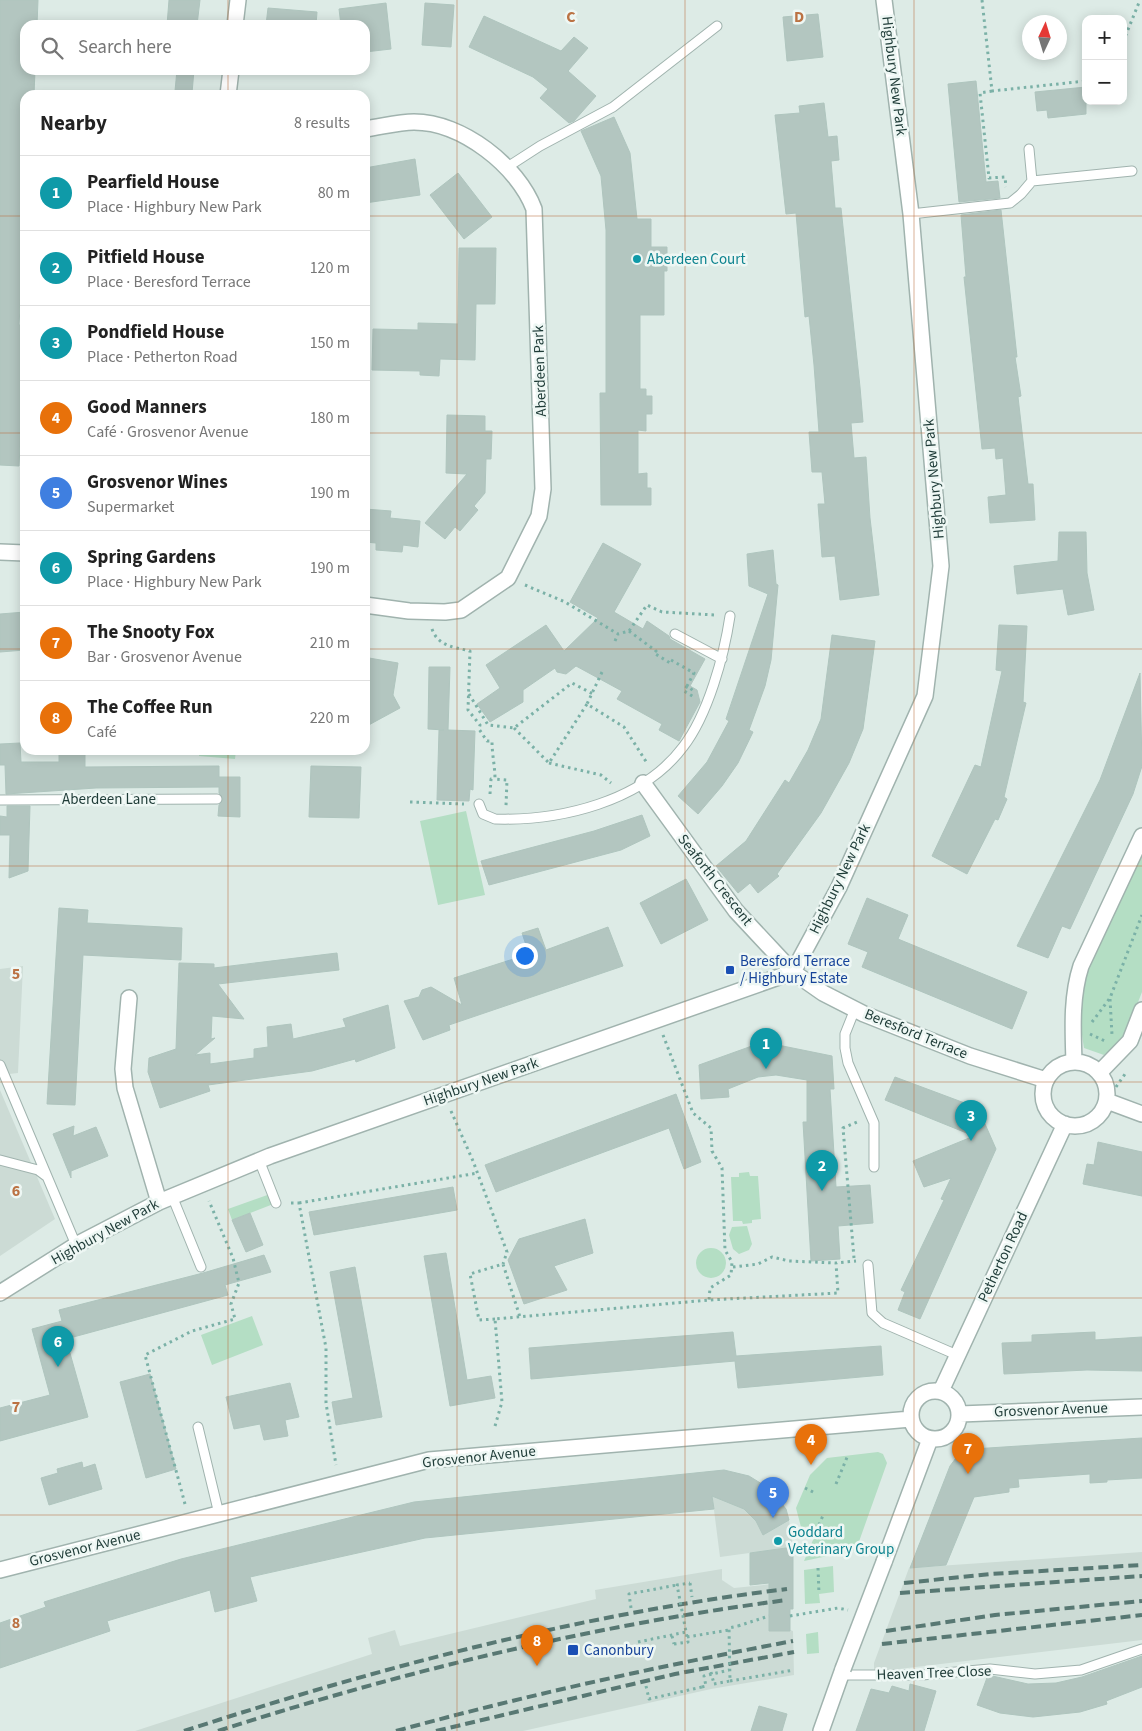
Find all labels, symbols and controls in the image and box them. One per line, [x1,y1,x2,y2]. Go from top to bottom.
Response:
text: C [566,6,576,28]
text: D [794,6,804,28]
street label: Highbury New Park [876,15,912,138]
north arrow [1022,15,1067,60]
map controls [1082,15,1127,105]
button: + [1082,15,1127,60]
search box [20,20,370,75]
icon: search [38,34,66,62]
text: Search here [78,34,172,61]
button: − [1082,60,1127,105]
text: Nearby [40,108,107,138]
text: 8 results [294,112,350,134]
text: Pearfield House [87,169,219,196]
text: 1 [52,182,60,204]
text: 80 m [318,182,350,204]
text: Place · Highbury New Park [87,196,262,218]
text: Pitfield House [87,244,205,271]
place label: Aberdeen Court [647,249,745,270]
marker: Aberdeen Court [631,253,643,265]
text: 2 [52,257,60,279]
text: 120 m [310,257,350,279]
text: Place · Beresford Terrace [87,271,251,293]
text: Pondfield House [87,319,224,346]
street label: Aberdeen Park [528,324,552,417]
text: 3 [52,332,60,354]
text: 150 m [310,332,350,354]
text: Place · Petherton Road [87,346,238,368]
text: Good Manners [87,394,207,421]
text: 4 [52,407,60,429]
text: 180 m [310,407,350,429]
street label: Highbury New Park [918,418,950,540]
text: Café · Grosvenor Avenue [87,421,248,443]
text: Grosvenor Wines [87,469,228,496]
text: 5 [52,482,60,504]
text: 190 m [310,482,350,504]
text: Supermarket [87,496,174,518]
text: Spring Gardens [87,544,216,571]
text: 6 [52,557,60,579]
text: 190 m [310,557,350,579]
text: Place · Highbury New Park [87,571,262,593]
text: The Snooty Fox [87,619,214,646]
text: 7 [52,632,60,654]
text: 210 m [310,632,350,654]
text: Bar · Grosvenor Avenue [87,646,242,668]
text: The Coffee Run [87,694,213,721]
text: 8 [52,707,60,729]
text: 220 m [310,707,350,729]
text: Café [87,721,117,743]
street label: Aberdeen Lane [62,789,156,810]
street label: Highbury New Park [804,820,876,938]
street label: Seaforth Crescent [672,830,758,930]
your location [512,943,538,969]
place label: Beresford Terrace / Highbury Estate [740,951,850,989]
text: 5 [12,963,20,985]
marker: Beresford Terrace / Highbury Estate [724,964,736,976]
street label: Beresford Terrace [861,1004,971,1064]
pin: 1 [750,1028,782,1069]
street label: Highbury New Park [421,1052,542,1112]
pin: 3 [955,1100,987,1141]
pin: 2 [806,1150,838,1191]
text: 6 [12,1180,20,1202]
street label: Highbury New Park [47,1193,163,1270]
street label: Petherton Road [973,1208,1033,1306]
pin: 6 [42,1326,74,1367]
text: 7 [12,1396,20,1418]
street label: Grosvenor Avenue [994,1398,1108,1422]
pin: 4 [795,1424,827,1465]
pin: 7 [952,1433,984,1474]
street label: Grosvenor Avenue [421,1441,537,1473]
pin: 5 [757,1477,789,1518]
place label: Goddard Veterinary Group [788,1522,894,1560]
street label: Grosvenor Avenue [27,1524,143,1572]
marker: Goddard Veterinary Group [772,1535,784,1547]
text: 8 [12,1612,20,1634]
pin: 8 [521,1625,553,1666]
place label: Canonbury [584,1640,654,1661]
marker: Canonbury [566,1643,580,1657]
street label: Heaven Tree Close [876,1661,992,1685]

